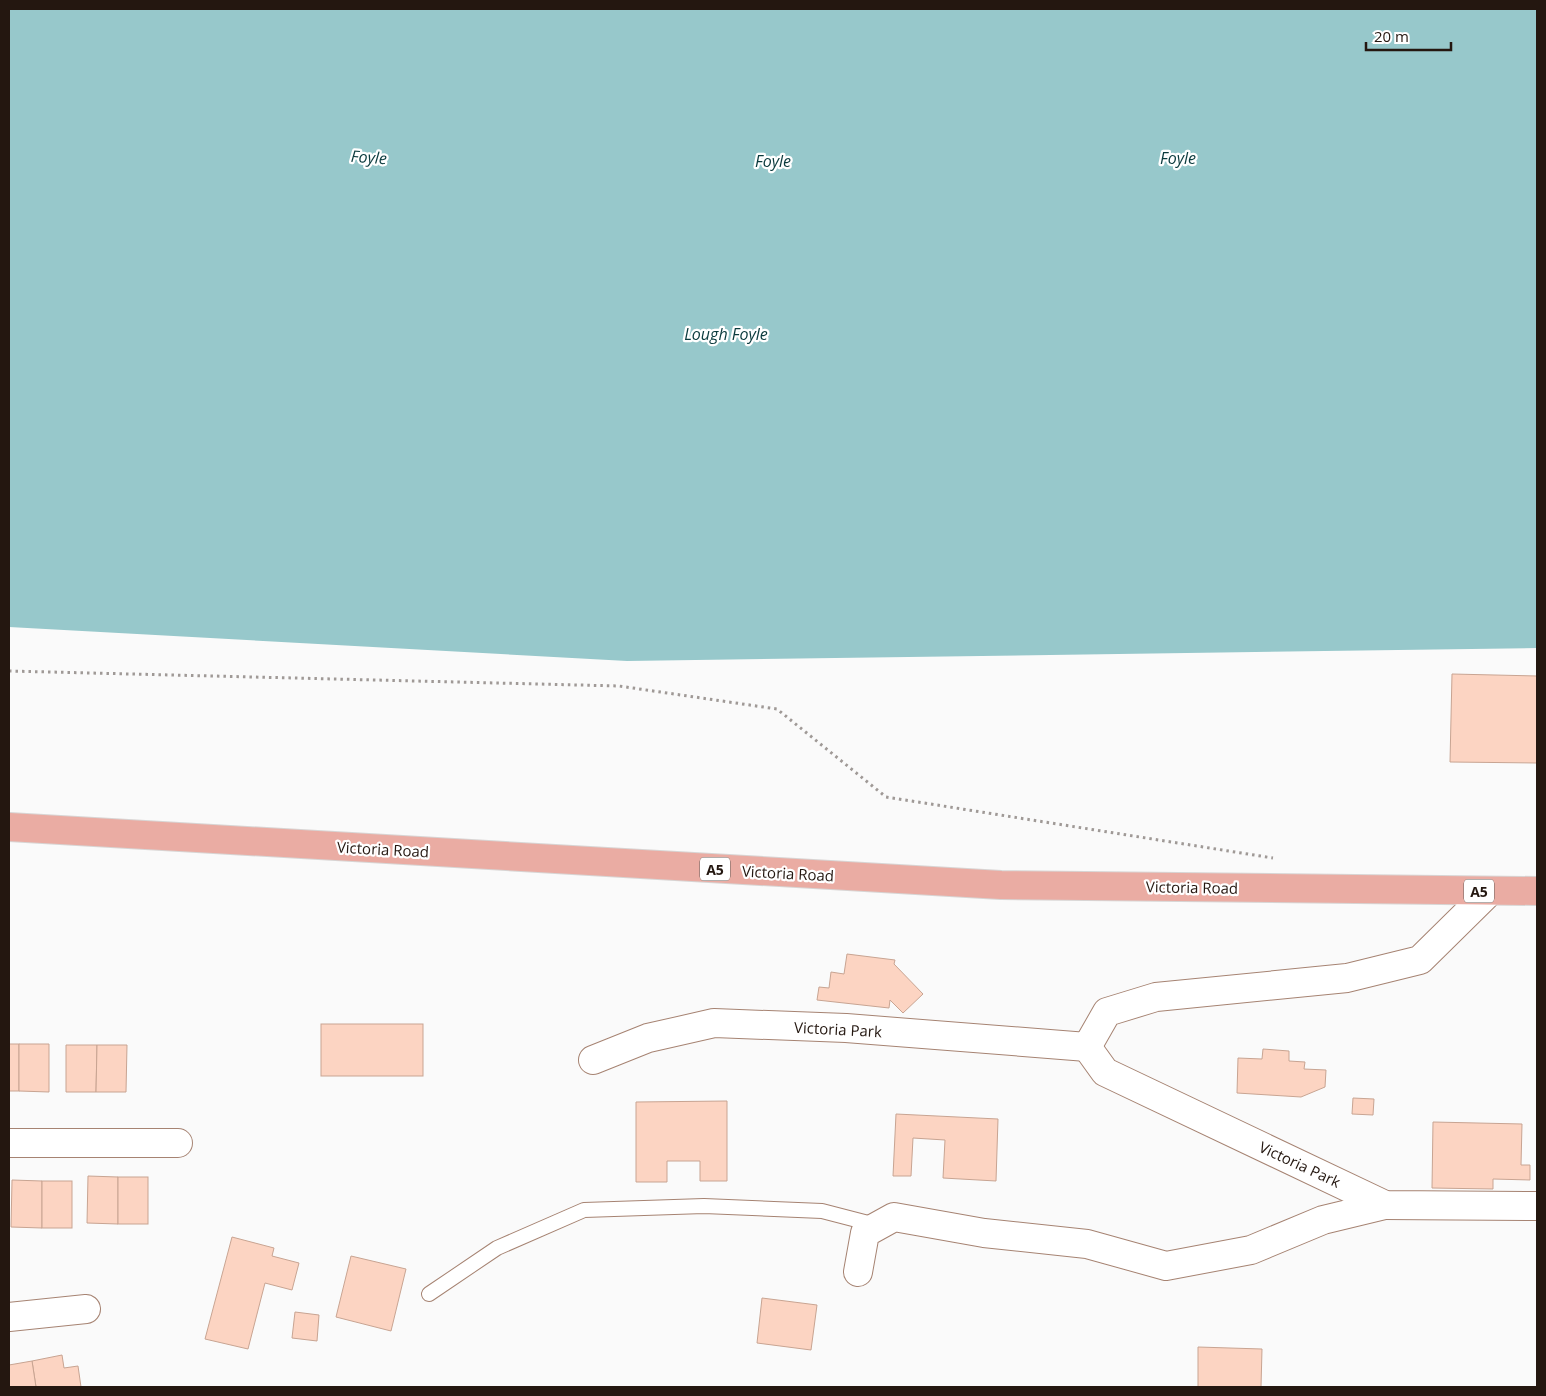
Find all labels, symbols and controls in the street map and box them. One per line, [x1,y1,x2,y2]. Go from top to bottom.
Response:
scale bar [1366,20,1451,52]
text: 20 m [1374,26,1409,46]
water label: Foyle [350,145,388,169]
water label: Foyle [1160,147,1196,169]
water label: Foyle [755,150,791,172]
water label: Lough Foyle [684,323,768,345]
street label: Victoria Road [336,837,430,861]
road number: A5 [700,858,730,881]
street label: Victoria Road [741,861,835,885]
street label: Victoria Road [1146,876,1238,898]
road number: A5 [1464,879,1494,902]
street label: Victoria Park [794,1017,882,1041]
street label: Victoria Park [1256,1136,1344,1192]

